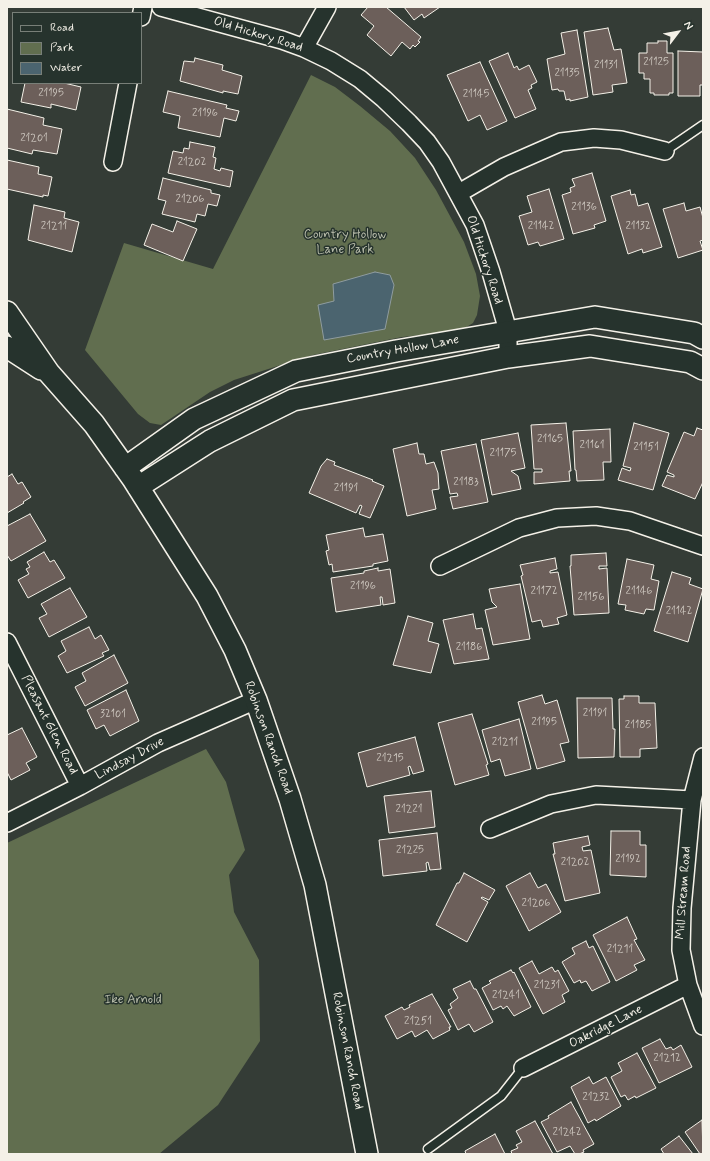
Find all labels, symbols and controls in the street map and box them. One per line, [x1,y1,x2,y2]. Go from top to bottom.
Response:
legend [12,12,142,84]
north arrow [658,12,698,52]
street label: Old Hickory Road [211,14,305,56]
text: N [680,19,696,32]
text: Road [50,20,74,36]
text: Park [50,40,74,56]
house number: 21125 [643,56,669,70]
house number: 21131 [594,59,618,73]
text: Water [50,60,82,76]
house number: 21135 [554,67,580,81]
house number: 21195 [38,87,64,101]
house number: 21145 [463,88,489,102]
house number: 21196 [192,107,218,121]
house number: 21201 [20,132,48,146]
house number: 21202 [178,156,206,170]
house number: 21206 [176,193,204,207]
house number: 21136 [571,201,597,215]
street label: Old Hickory Road [462,214,506,306]
house number: 21211 [41,220,67,234]
house number: 21142 [528,220,554,234]
house number: 21132 [625,220,651,234]
park label: Country Hollow Lane Park [304,227,386,258]
street label: Country Hollow Lane [346,332,460,368]
house number: 21165 [537,433,563,447]
house number: 21161 [580,439,604,453]
house number: 21151 [633,441,659,455]
house number: 21175 [490,447,516,461]
house number: 21183 [453,476,479,490]
house number: 21191 [334,482,358,496]
house number: 21196 [350,580,376,594]
house number: 21172 [531,585,557,599]
house number: 21146 [626,585,652,599]
house number: 21156 [577,591,605,605]
house number: 21142 [666,605,692,619]
house number: 21186 [456,641,482,655]
street label: Pleasant Glen Road [17,673,81,777]
street label: Robinson Ranch Road [240,679,296,797]
house number: 21191 [583,707,607,721]
house number: 32101 [100,708,126,722]
house number: 21195 [531,716,557,730]
house number: 21185 [625,719,651,733]
street label: Lindsay Drive [93,734,167,784]
house number: 21211 [492,736,518,750]
house number: 21215 [376,752,404,766]
house number: 21221 [396,803,422,817]
house number: 21225 [396,844,424,858]
street label: Mill Stream Road [673,846,695,940]
house number: 21192 [615,853,641,867]
house number: 21202 [561,856,589,870]
house number: 21206 [522,897,550,911]
house number: 21211 [607,943,633,957]
house number: 21231 [534,979,560,993]
house number: 21241 [492,989,520,1003]
street label: Robinson Ranch Road [328,991,366,1111]
park label: Ike Arnold [104,992,162,1008]
street label: Oakridge Lane [567,1002,645,1052]
house number: 21251 [404,1015,432,1029]
house number: 21212 [653,1052,681,1066]
house number: 21232 [582,1091,610,1105]
house number: 21242 [553,1126,581,1140]

